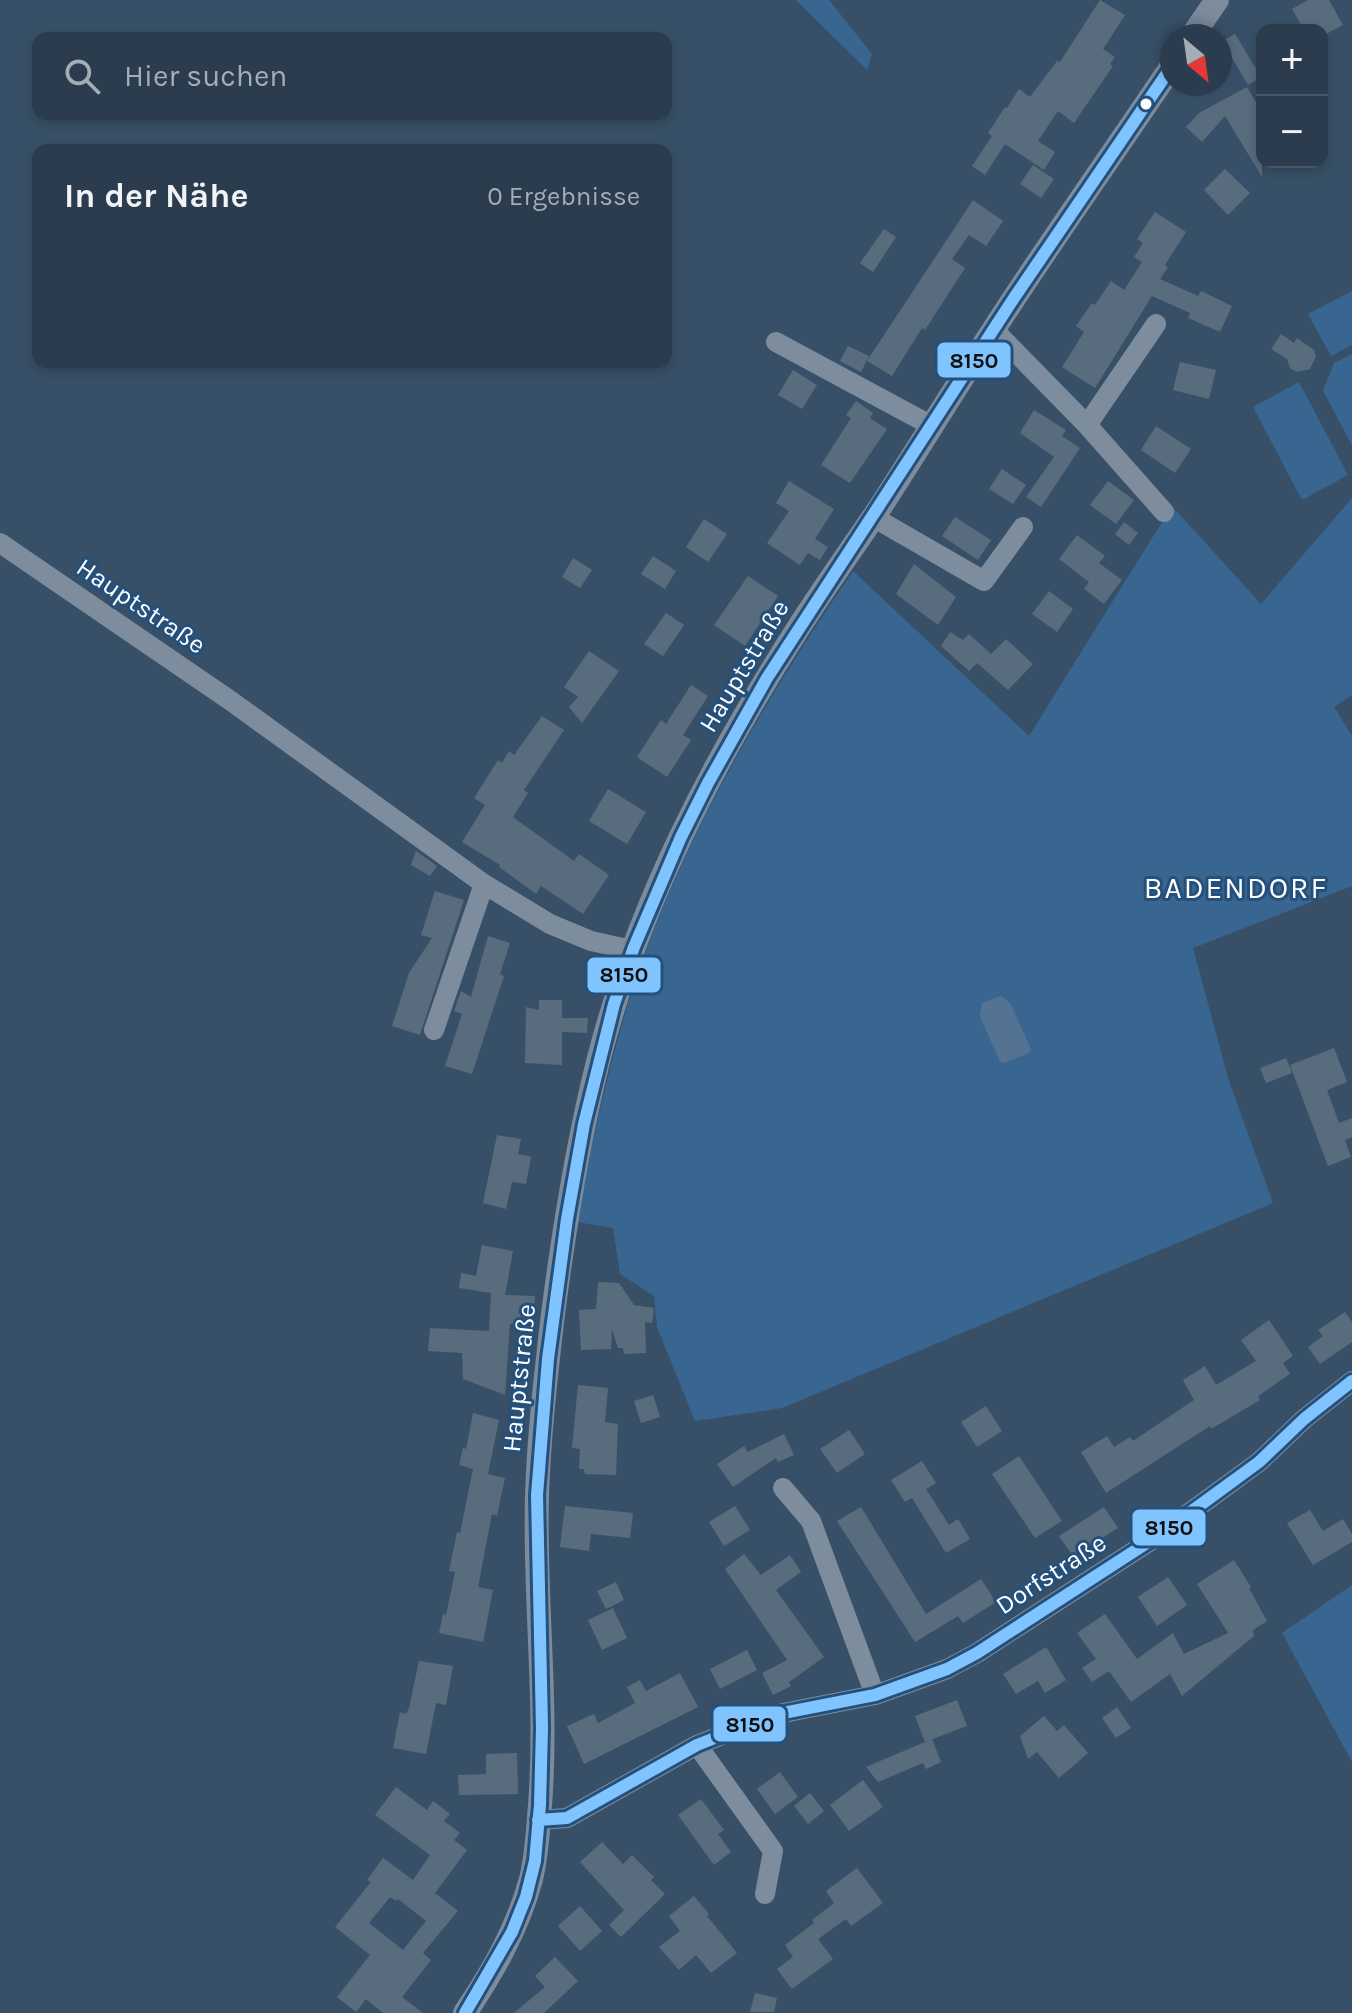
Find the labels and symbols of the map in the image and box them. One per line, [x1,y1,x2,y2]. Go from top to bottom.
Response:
north arrow [1160,24,1232,96]
unlabelled marker [1138,96,1154,112]
line badge: 8150 [936,341,1012,379]
text: 8150 [950,348,998,374]
street label: Hauptstraße [71,552,211,660]
street label: Hauptstraße [692,594,796,738]
district label: BADENDORF [1144,870,1328,906]
line badge: 8150 [586,956,662,994]
text: 8150 [600,962,648,988]
street label: Hauptstraße [496,1302,542,1454]
line badge: 8150 [1131,1508,1207,1547]
text: 8150 [1145,1515,1193,1541]
street label: Dorfstraße [990,1527,1112,1621]
line badge: 8150 [712,1705,787,1743]
text: 8150 [726,1712,774,1738]

